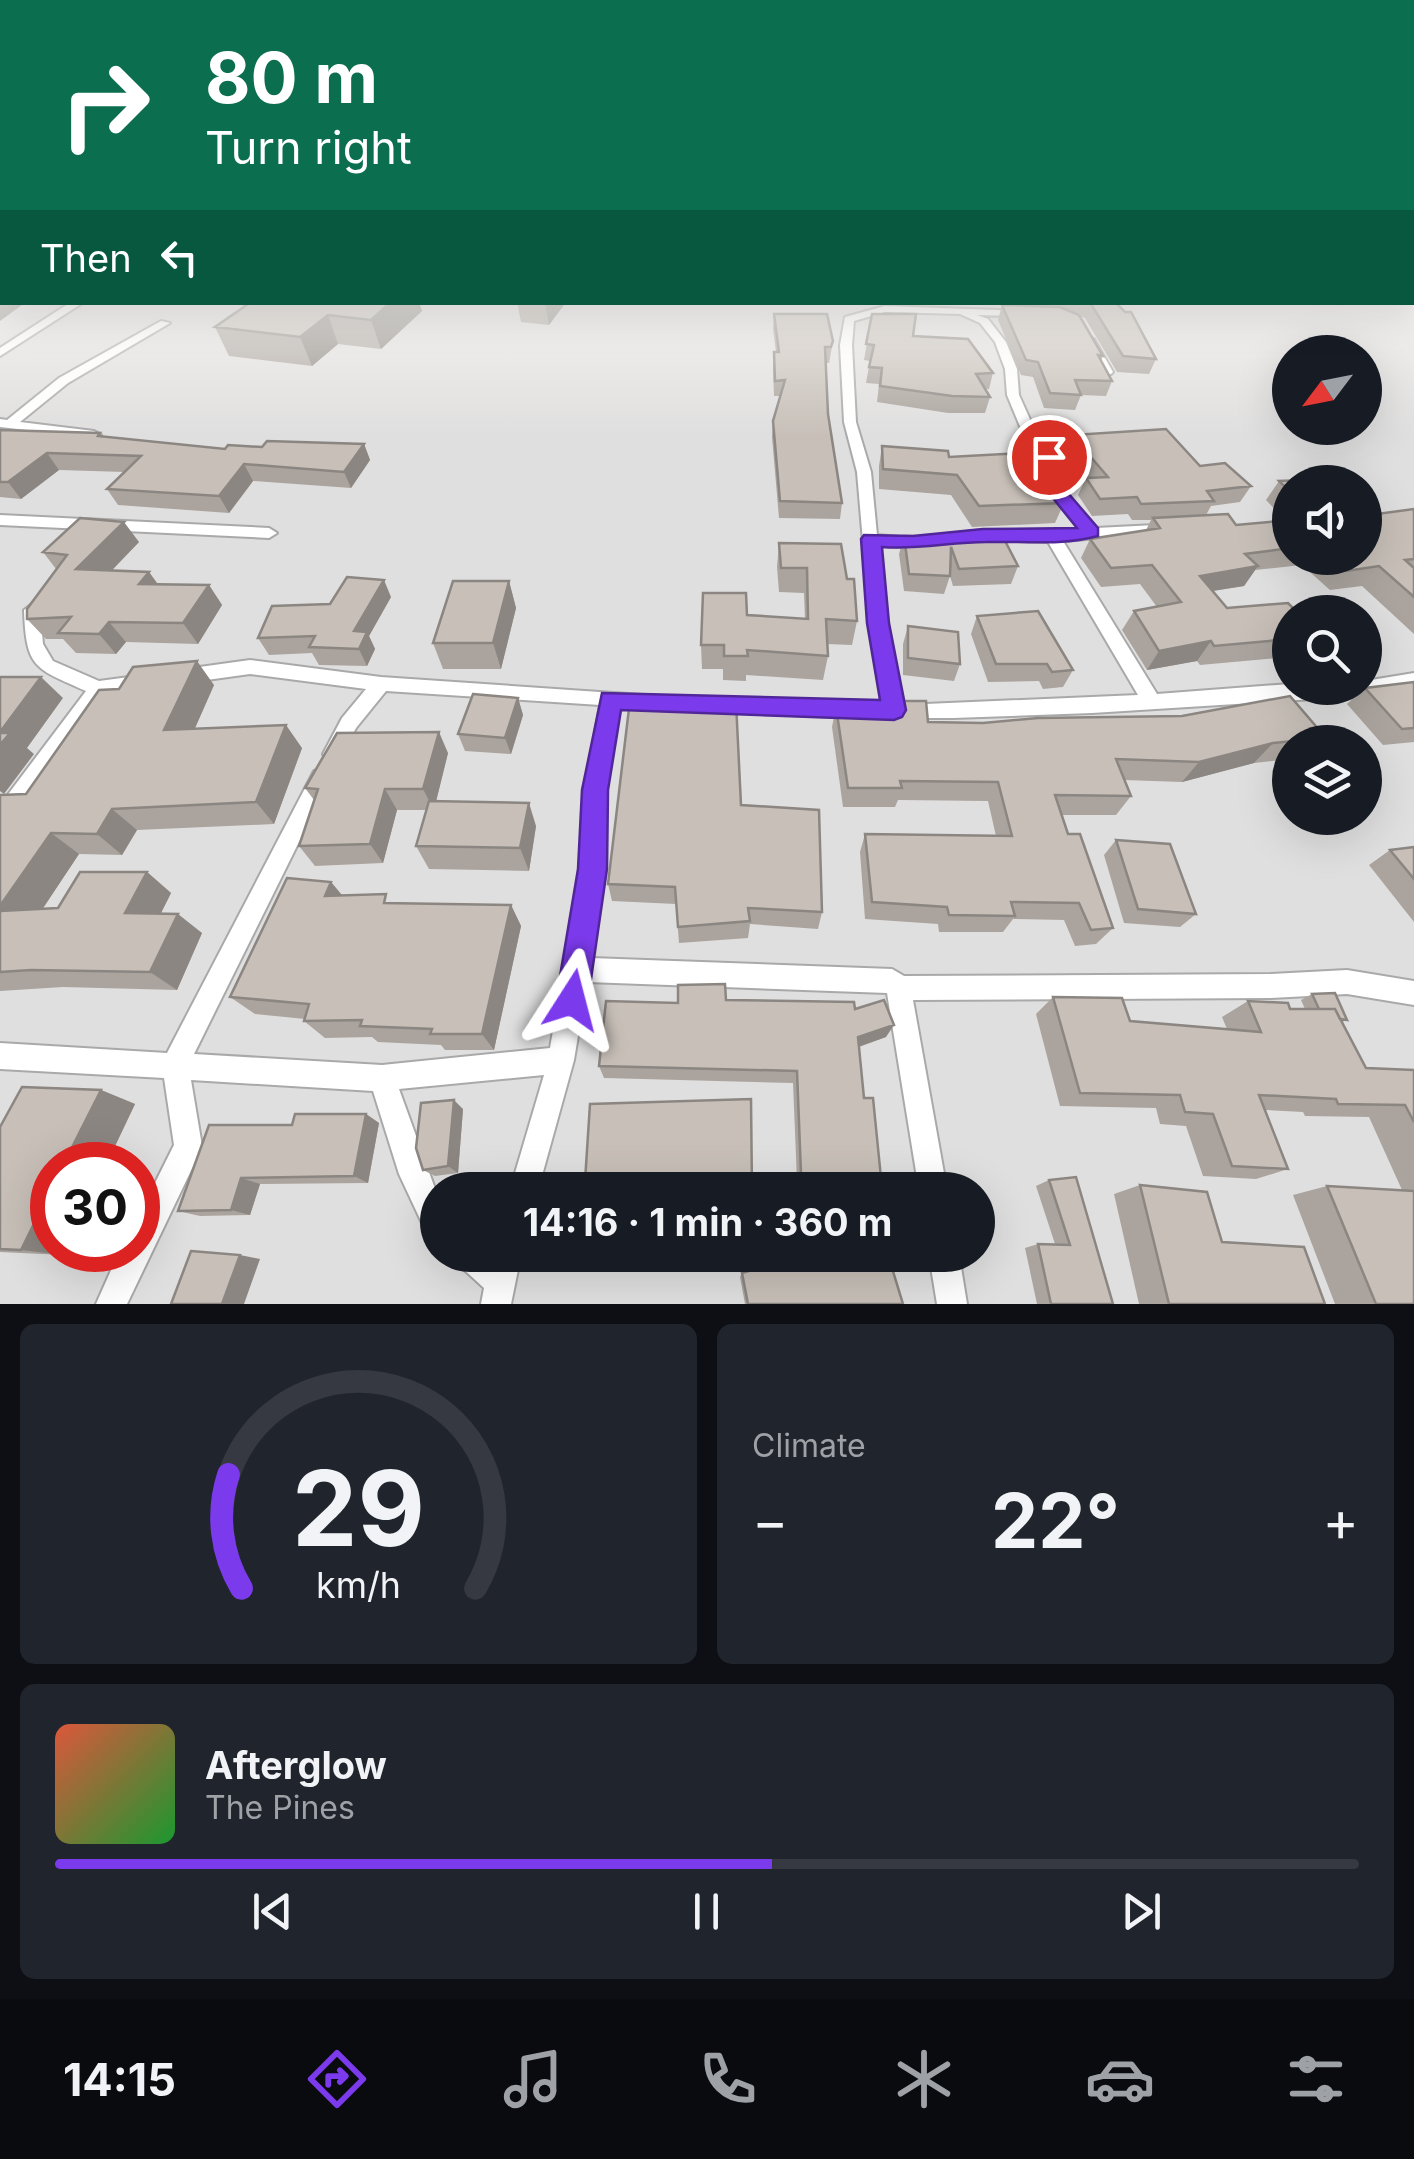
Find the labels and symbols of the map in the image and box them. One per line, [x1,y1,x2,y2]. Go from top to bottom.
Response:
north arrow [1272,335,1382,445]
pin [1007,415,1092,500]
position arrow [520,948,624,1052]
speed limit sign: 30 [30,1142,160,1272]

